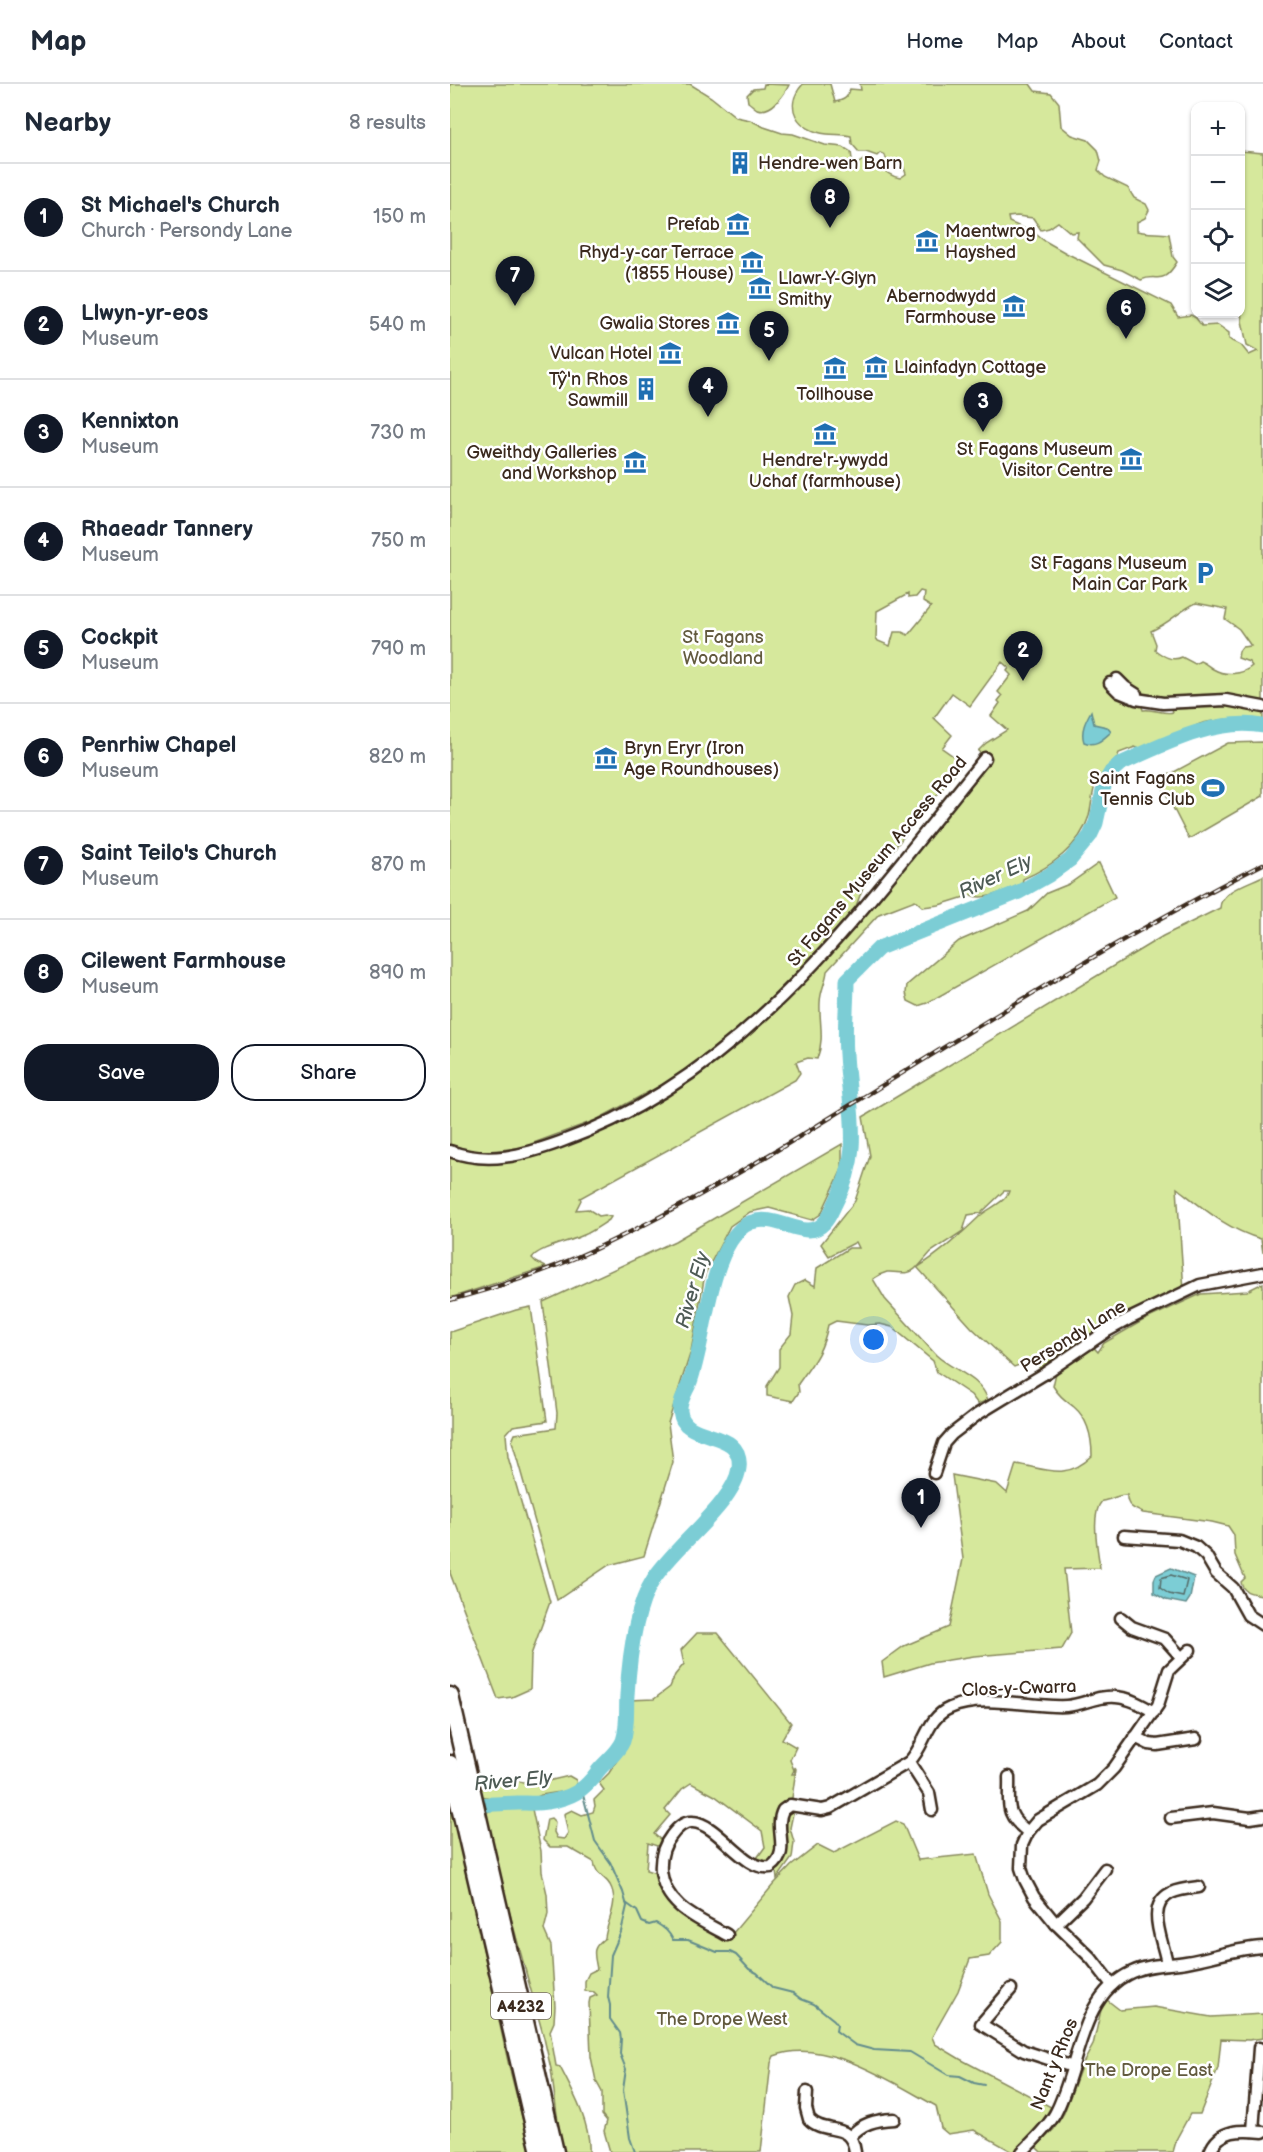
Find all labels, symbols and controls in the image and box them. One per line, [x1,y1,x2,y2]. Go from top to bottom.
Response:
text: Map [30,25,86,58]
text: Home [906,29,963,54]
text: Map [996,29,1038,54]
text: About [1071,29,1126,54]
text: Contact [1159,29,1233,54]
map controls [1191,102,1245,318]
button: + [1191,102,1245,156]
text: Nearby [24,108,111,139]
text: 8 results [349,111,426,135]
building icon: Hendre-wen Barn [727,150,753,176]
place label: Hendre-wen Barn [758,153,903,174]
button: − [1191,156,1245,210]
pin: 8 [810,178,850,228]
text: St Michael's Church [81,192,280,219]
text: 1 [39,205,48,229]
text: 150 m [373,205,426,229]
button: locate [1191,210,1245,264]
museum icon: Prefab [725,211,751,237]
place label: Prefab [667,214,720,235]
text: Church · Persondy Lane [81,219,292,243]
place label: Maentwrog Hayshed [945,221,1036,263]
museum icon: Maentwrog Hayshed [914,228,940,254]
place label: Rhyd-y-car Terrace (1855 House) [579,242,734,284]
museum icon: Rhyd-y-car Terrace (1855 House) [739,249,765,275]
pin: 7 [496,256,534,306]
button: layers [1191,264,1245,318]
place label: Llawr-Y-Glyn Smithy [778,268,877,310]
museum icon: Llawr-Y-Glyn Smithy [747,275,773,301]
place label: Abernodwydd Farmhouse [887,286,996,328]
pin: 6 [1106,290,1146,339]
museum icon: Abernodwydd Farmhouse [1001,293,1027,319]
text: Llwyn-yr-eos [81,300,208,327]
museum icon: Gwalia Stores [715,310,741,336]
pin: 5 [750,312,788,361]
text: 2 [38,313,49,337]
text: 540 m [369,313,426,337]
place label: Gwalia Stores [600,313,710,334]
text: Museum [81,327,159,351]
museum icon: Vulcan Hotel [657,340,683,366]
place label: Vulcan Hotel [550,343,652,364]
museum icon: Llainfadyn Cottage [863,354,889,380]
museum icon: Tollhouse [822,355,848,381]
place label: Llainfadyn Cottage [894,357,1046,378]
pin: 4 [688,368,728,417]
place label: Tŷ'n Rhos Sawmill [549,369,628,411]
building icon: Tŷ'n Rhos Sawmill [633,376,659,402]
pin: 3 [964,382,1002,432]
place label: Tollhouse [797,384,874,405]
text: Kennixton [81,408,179,435]
text: 3 [38,421,49,445]
text: 730 m [370,421,426,445]
museum icon: Hendre'r-ywydd Uchaf (farmhouse) [812,421,838,447]
text: Museum [81,435,159,459]
place label: St Fagans Museum Visitor Centre [957,439,1113,481]
place label: Gweithdy Galleries and Workshop [466,442,617,484]
museum icon: St Fagans Museum Visitor Centre [1118,446,1144,472]
museum icon: Gweithdy Galleries and Workshop [622,449,648,475]
place label: Hendre'r-ywydd Uchaf (farmhouse) [749,450,901,492]
text: Rhaeadr Tannery [81,516,253,543]
text: 4 [38,529,49,553]
text: 750 m [371,529,426,553]
text: Museum [81,543,159,567]
place label: St Fagans Museum Main Car Park [1031,553,1187,595]
parking icon: St Fagans Museum Main Car Park [1192,560,1218,586]
text: Cockpit [81,624,158,651]
park label: St Fagans Woodland [682,627,764,669]
pin: 2 [1004,632,1042,681]
text: 5 [38,637,49,661]
text: 790 m [371,637,426,661]
text: Museum [81,651,159,675]
text: Penrhiw Chapel [81,732,236,759]
place label: Bryn Eryr (Iron Age Roundhouses) [624,738,779,780]
text: 6 [37,745,50,769]
text: 820 m [369,745,426,769]
museum icon: Bryn Eryr (Iron Age Roundhouses) [593,745,619,771]
street label: St Fagans Museum Access Road [783,752,971,971]
text: Museum [81,759,159,783]
place label: Saint Fagans Tennis Club [1089,768,1195,810]
sports icon: Saint Fagans Tennis Club [1200,775,1226,801]
text: Saint Teilo's Church [81,840,277,867]
water label: River Ely [955,849,1037,904]
text: 7 [38,853,49,877]
text: 870 m [371,853,426,877]
text: Museum [81,867,159,891]
text: Cilewent Farmhouse [81,948,286,975]
text: 8 [37,961,50,985]
text: 890 m [369,961,426,985]
text: Museum [81,975,159,999]
button: Save [24,1044,219,1101]
button: Share [231,1044,426,1101]
water label: River Ely [671,1248,716,1331]
street label: Persondy Lane [1017,1296,1130,1377]
your location [859,1325,888,1354]
pin: 1 [902,1478,940,1528]
street label: Clos-y-Cwarra [961,1676,1077,1701]
water label: River Ely [473,1766,554,1796]
road number: A4232 [491,1993,551,2019]
park label: The Drope West [656,2009,788,2030]
street label: Nant y Rhos [1026,2015,1082,2113]
park label: The Drope East [1085,2060,1213,2081]

